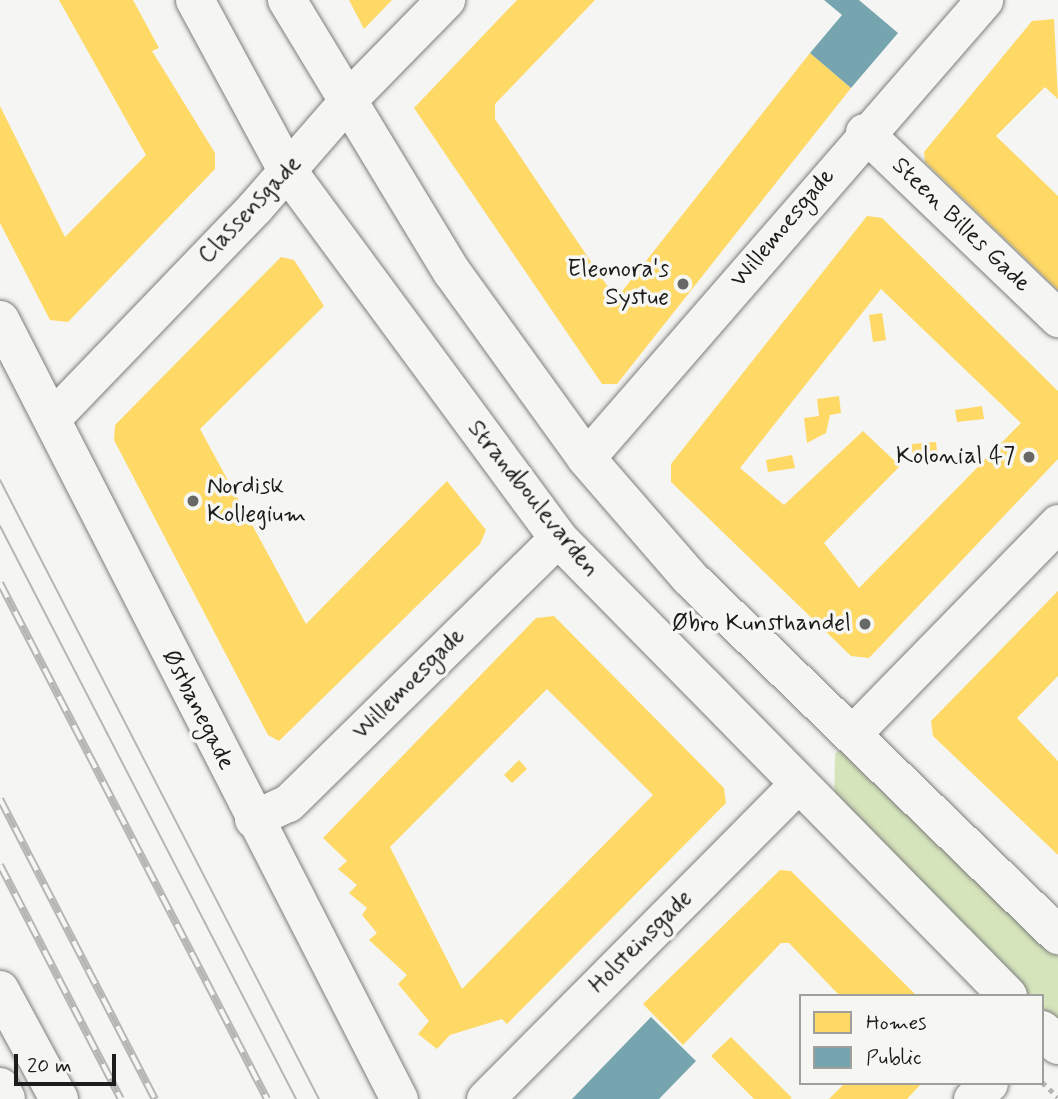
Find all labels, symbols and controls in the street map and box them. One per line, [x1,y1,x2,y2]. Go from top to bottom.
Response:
street label: Classensgade [192,150,308,270]
street label: Steen Billes Gade [886,152,1036,298]
street label: Willemoesgade [725,163,841,293]
place label: Eleonora's Systue [567,256,669,312]
marker: Eleonora's Systue [675,276,691,292]
street label: Strandboulevarden [461,415,605,583]
place label: Kolonial 47 [896,443,1015,471]
marker: Kolonial 47 [1021,449,1037,465]
place label: Nordisk Kollegium [207,473,306,529]
marker: Nordisk Kollegium [185,493,201,509]
place label: Øbro Kunsthandel [672,610,851,638]
marker: Øbro Kunsthandel [857,616,873,632]
street label: Willemoesgade [347,622,471,746]
street label: Østbanegade [155,645,241,775]
street label: Holsteinsgade [583,884,699,1000]
legend [799,994,1044,1085]
text: Homes [866,1009,926,1037]
scale bar [18,1040,119,1084]
text: Public [866,1044,922,1072]
text: 20 m [27,1052,72,1080]

